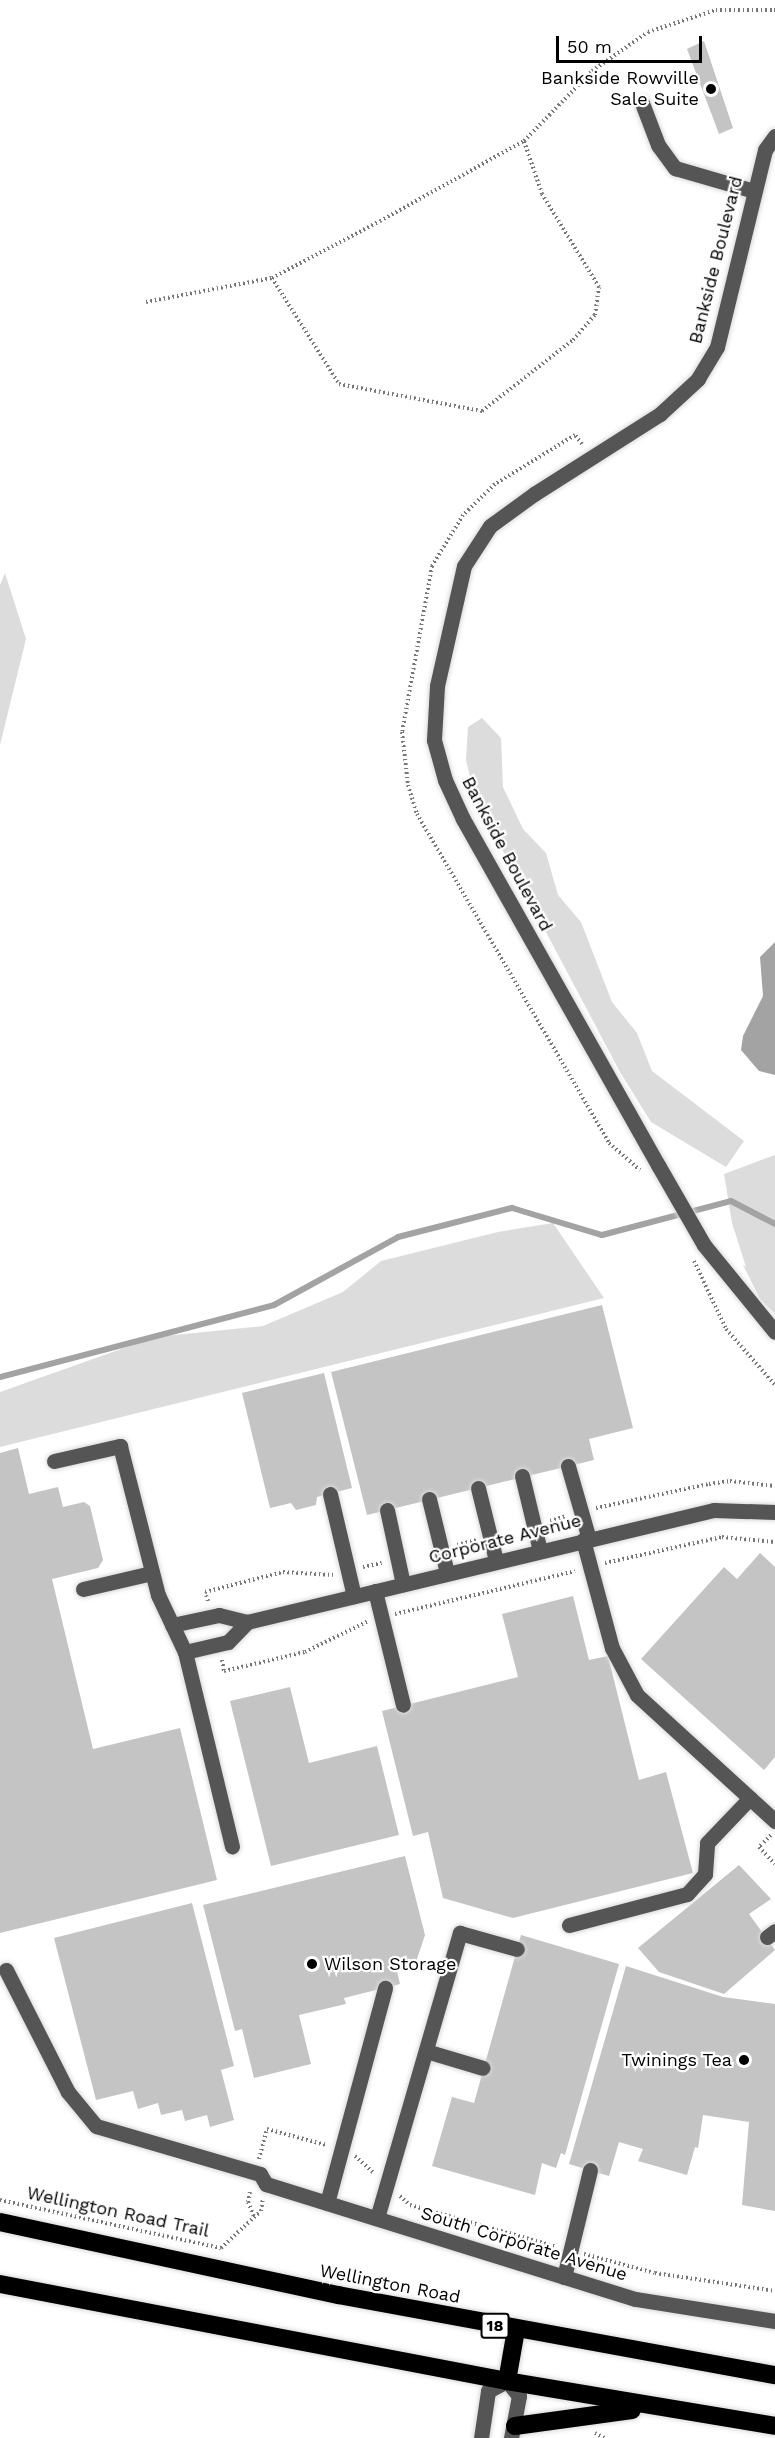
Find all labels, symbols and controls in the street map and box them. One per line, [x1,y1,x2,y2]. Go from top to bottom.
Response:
scale bar [559,24,704,62]
text: 50 m [567,36,612,57]
place label: Bankside Rowville Sale Suite [541,68,699,110]
marker: Bankside Rowville Sale Suite [704,82,718,96]
street label: Bankside Boulevard [685,174,747,346]
street label: Bankside Boulevard [457,773,557,935]
street label: Corporate Avenue [426,1510,584,1568]
place label: Wilson Storage [324,1953,456,1975]
marker: Wilson Storage [305,1957,319,1971]
place label: Twinings Tea [621,2049,732,2071]
marker: Twinings Tea [737,2053,751,2067]
street label: Wellington Road Trail [25,2182,211,2242]
street label: South Corporate Avenue [418,2202,630,2286]
street label: Wellington Road [318,2260,462,2308]
road number: 18 [480,2313,510,2339]

